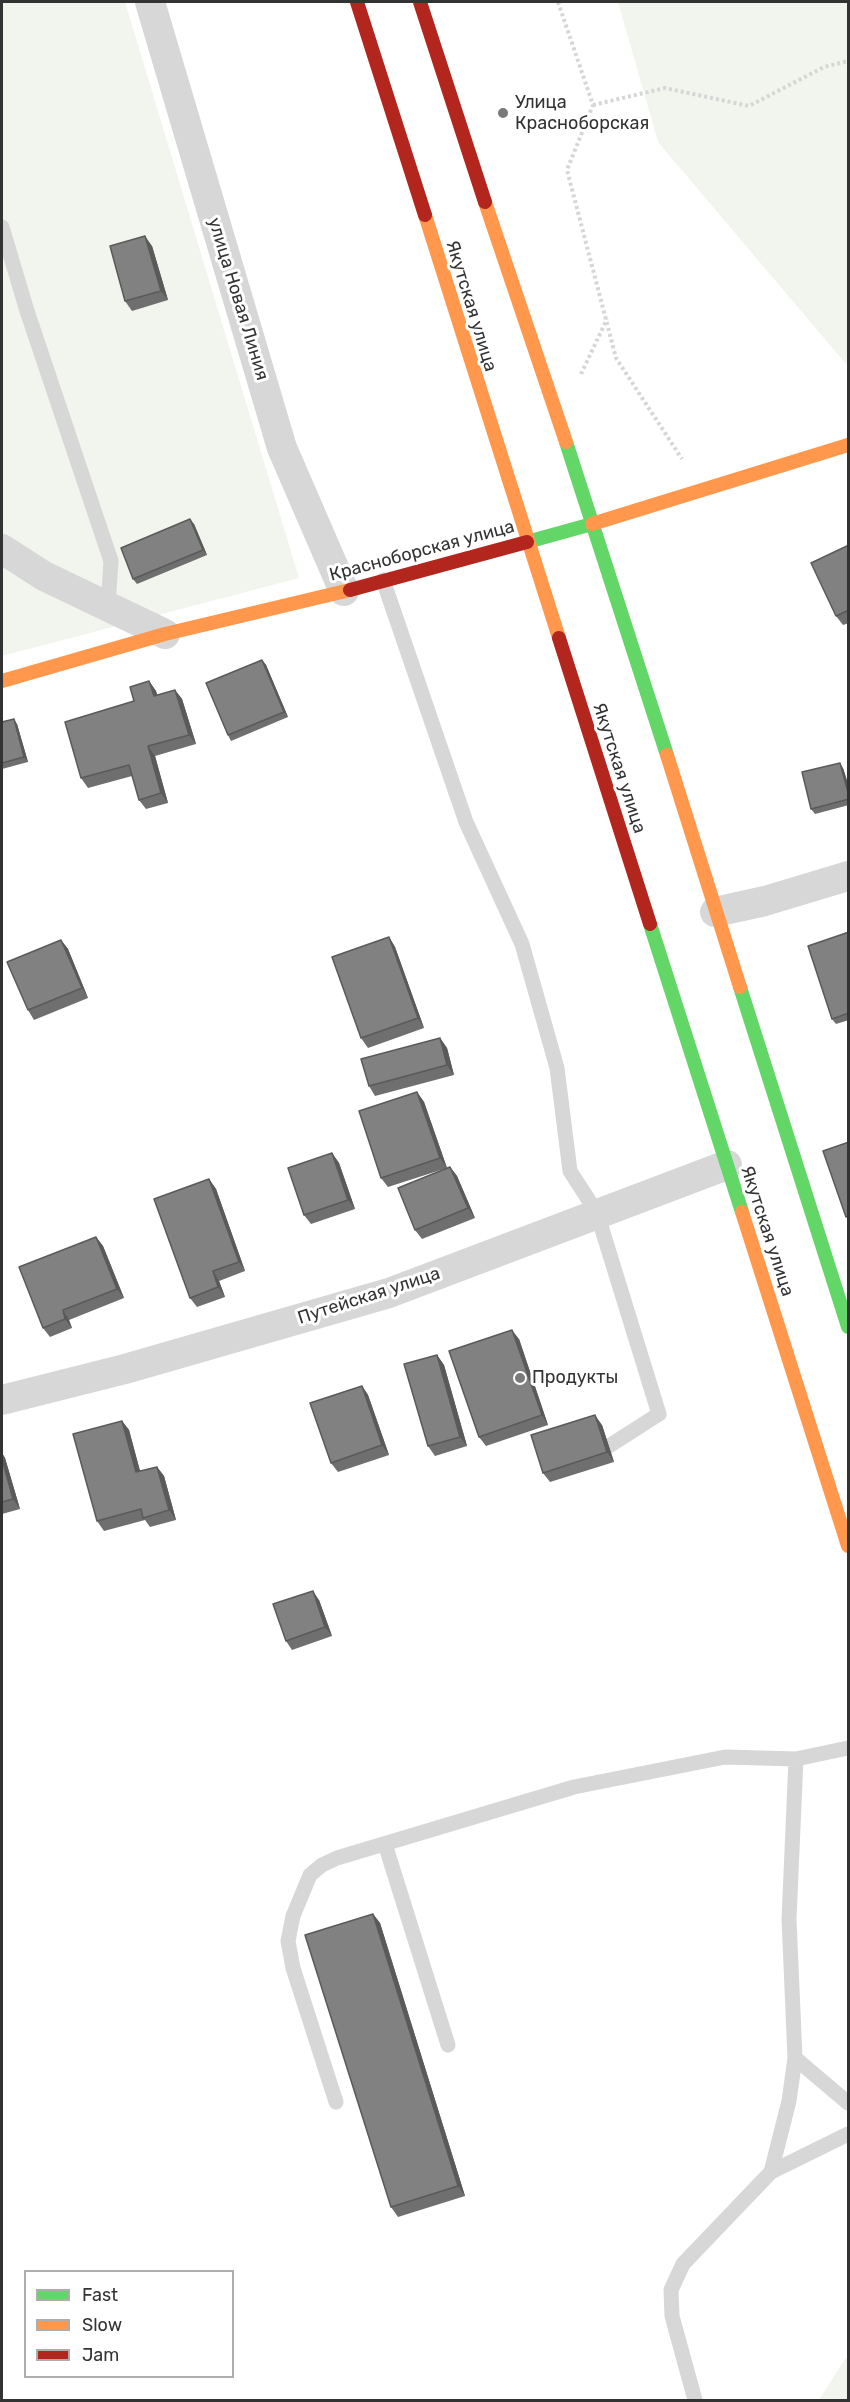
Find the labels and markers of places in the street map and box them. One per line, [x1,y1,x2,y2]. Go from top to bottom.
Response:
place label: Улица Красноборская [515,92,649,134]
marker: Улица Красноборская [496,106,510,120]
place label: Продукты [532,1367,618,1389]
marker: Продукты [513,1371,527,1385]

